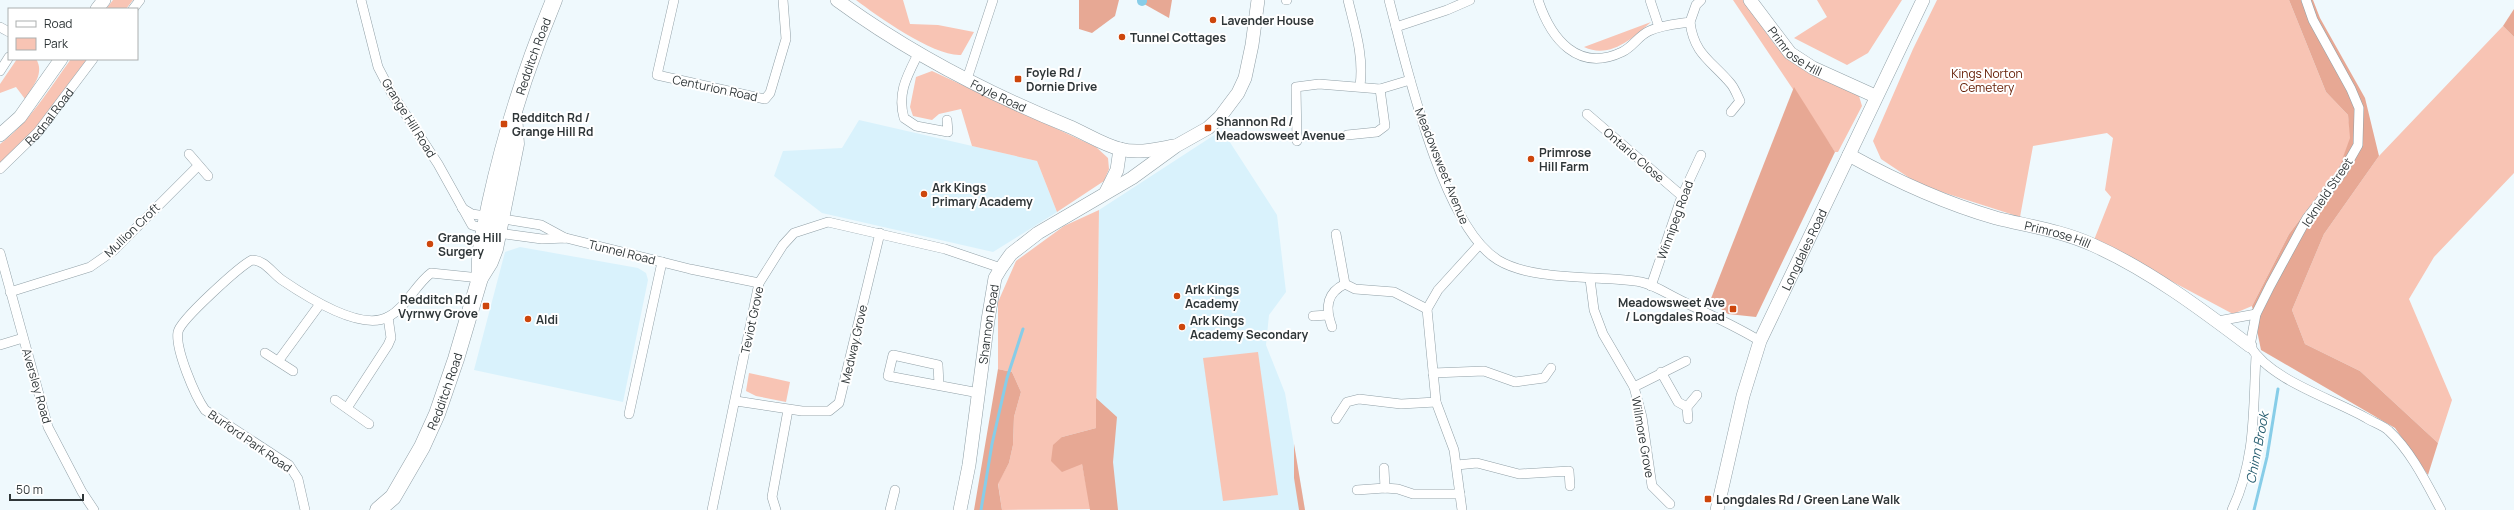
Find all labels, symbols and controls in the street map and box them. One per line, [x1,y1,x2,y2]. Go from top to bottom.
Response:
legend [8,8,138,60]
place label: Lavender House [1221,12,1314,29]
text: Road [44,15,72,32]
street label: Redditch Road [511,15,555,97]
marker: Lavender House [1208,15,1218,25]
street label: Primrose Hill [1764,23,1825,80]
place label: Tunnel Cottages [1130,29,1227,46]
marker: Tunnel Cottages [1117,32,1127,42]
text: Park [44,35,69,52]
place label: Foyle Rd / Dornie Drive [1026,64,1097,95]
park label: Kings Norton Cemetery [1951,65,2023,96]
street label: Centurion Road [671,71,759,105]
marker: Foyle Rd / Dornie Drive [1013,74,1023,84]
street label: Grange Hill Road [378,75,440,161]
street label: Foyle Road [968,75,1029,116]
street label: Rednal Road [21,84,77,149]
street label: Meadowsweet Avenue [1411,105,1473,227]
place label: Redditch Rd / Grange Hill Rd [512,109,593,140]
place label: Shannon Rd / Meadowsweet Avenue [1216,113,1345,144]
marker: Redditch Rd / Grange Hill Rd [499,119,509,129]
marker: Shannon Rd / Meadowsweet Avenue [1203,123,1213,133]
street label: Ontario Close [1600,124,1668,186]
place label: Primrose Hill Farm [1539,144,1591,175]
marker: Primrose Hill Farm [1526,154,1536,164]
street label: Icknield Street [2298,154,2356,230]
street label: Winnipeg Road [1653,178,1697,262]
place label: Ark Kings Primary Academy [932,179,1033,210]
marker: Ark Kings Primary Academy [919,189,929,199]
street label: Mullion Croft [100,199,164,261]
street label: Longdales Road [1777,206,1830,293]
street label: Primrose Hill [2023,216,2094,252]
place label: Grange Hill Surgery [438,229,502,260]
street label: Tunnel Road [587,235,657,269]
marker: Grange Hill Surgery [425,239,435,249]
place label: Ark Kings Academy [1185,281,1240,312]
street label: Shannon Road [974,283,1002,365]
street label: Teviot Grove [737,285,767,355]
place label: Redditch Rd / Vyrnwy Grove [398,291,478,322]
marker: Ark Kings Academy [1172,291,1182,301]
place label: Meadowsweet Ave / Longdales Road [1618,294,1725,325]
marker: Redditch Rd / Vyrnwy Grove [481,301,491,311]
street label: Medway Grove [837,303,871,385]
marker: Meadowsweet Ave / Longdales Road [1728,304,1738,314]
place label: Aldi [536,311,558,328]
place label: Ark Kings Academy Secondary [1190,312,1308,343]
marker: Aldi [523,314,533,324]
marker: Ark Kings Academy Secondary [1177,322,1187,332]
street label: Aversley Road [18,347,56,425]
street label: Redditch Road [422,350,466,432]
street label: Willmore Grove [1627,395,1659,479]
street label: Burford Park Road [205,406,295,476]
water label: Chinn Brook [2241,408,2273,485]
scale bar [10,476,83,502]
text: 50 m [16,481,43,498]
place label: Longdales Rd / Green Lane Walk [1716,491,1900,508]
marker: Longdales Rd / Green Lane Walk [1703,494,1713,504]

